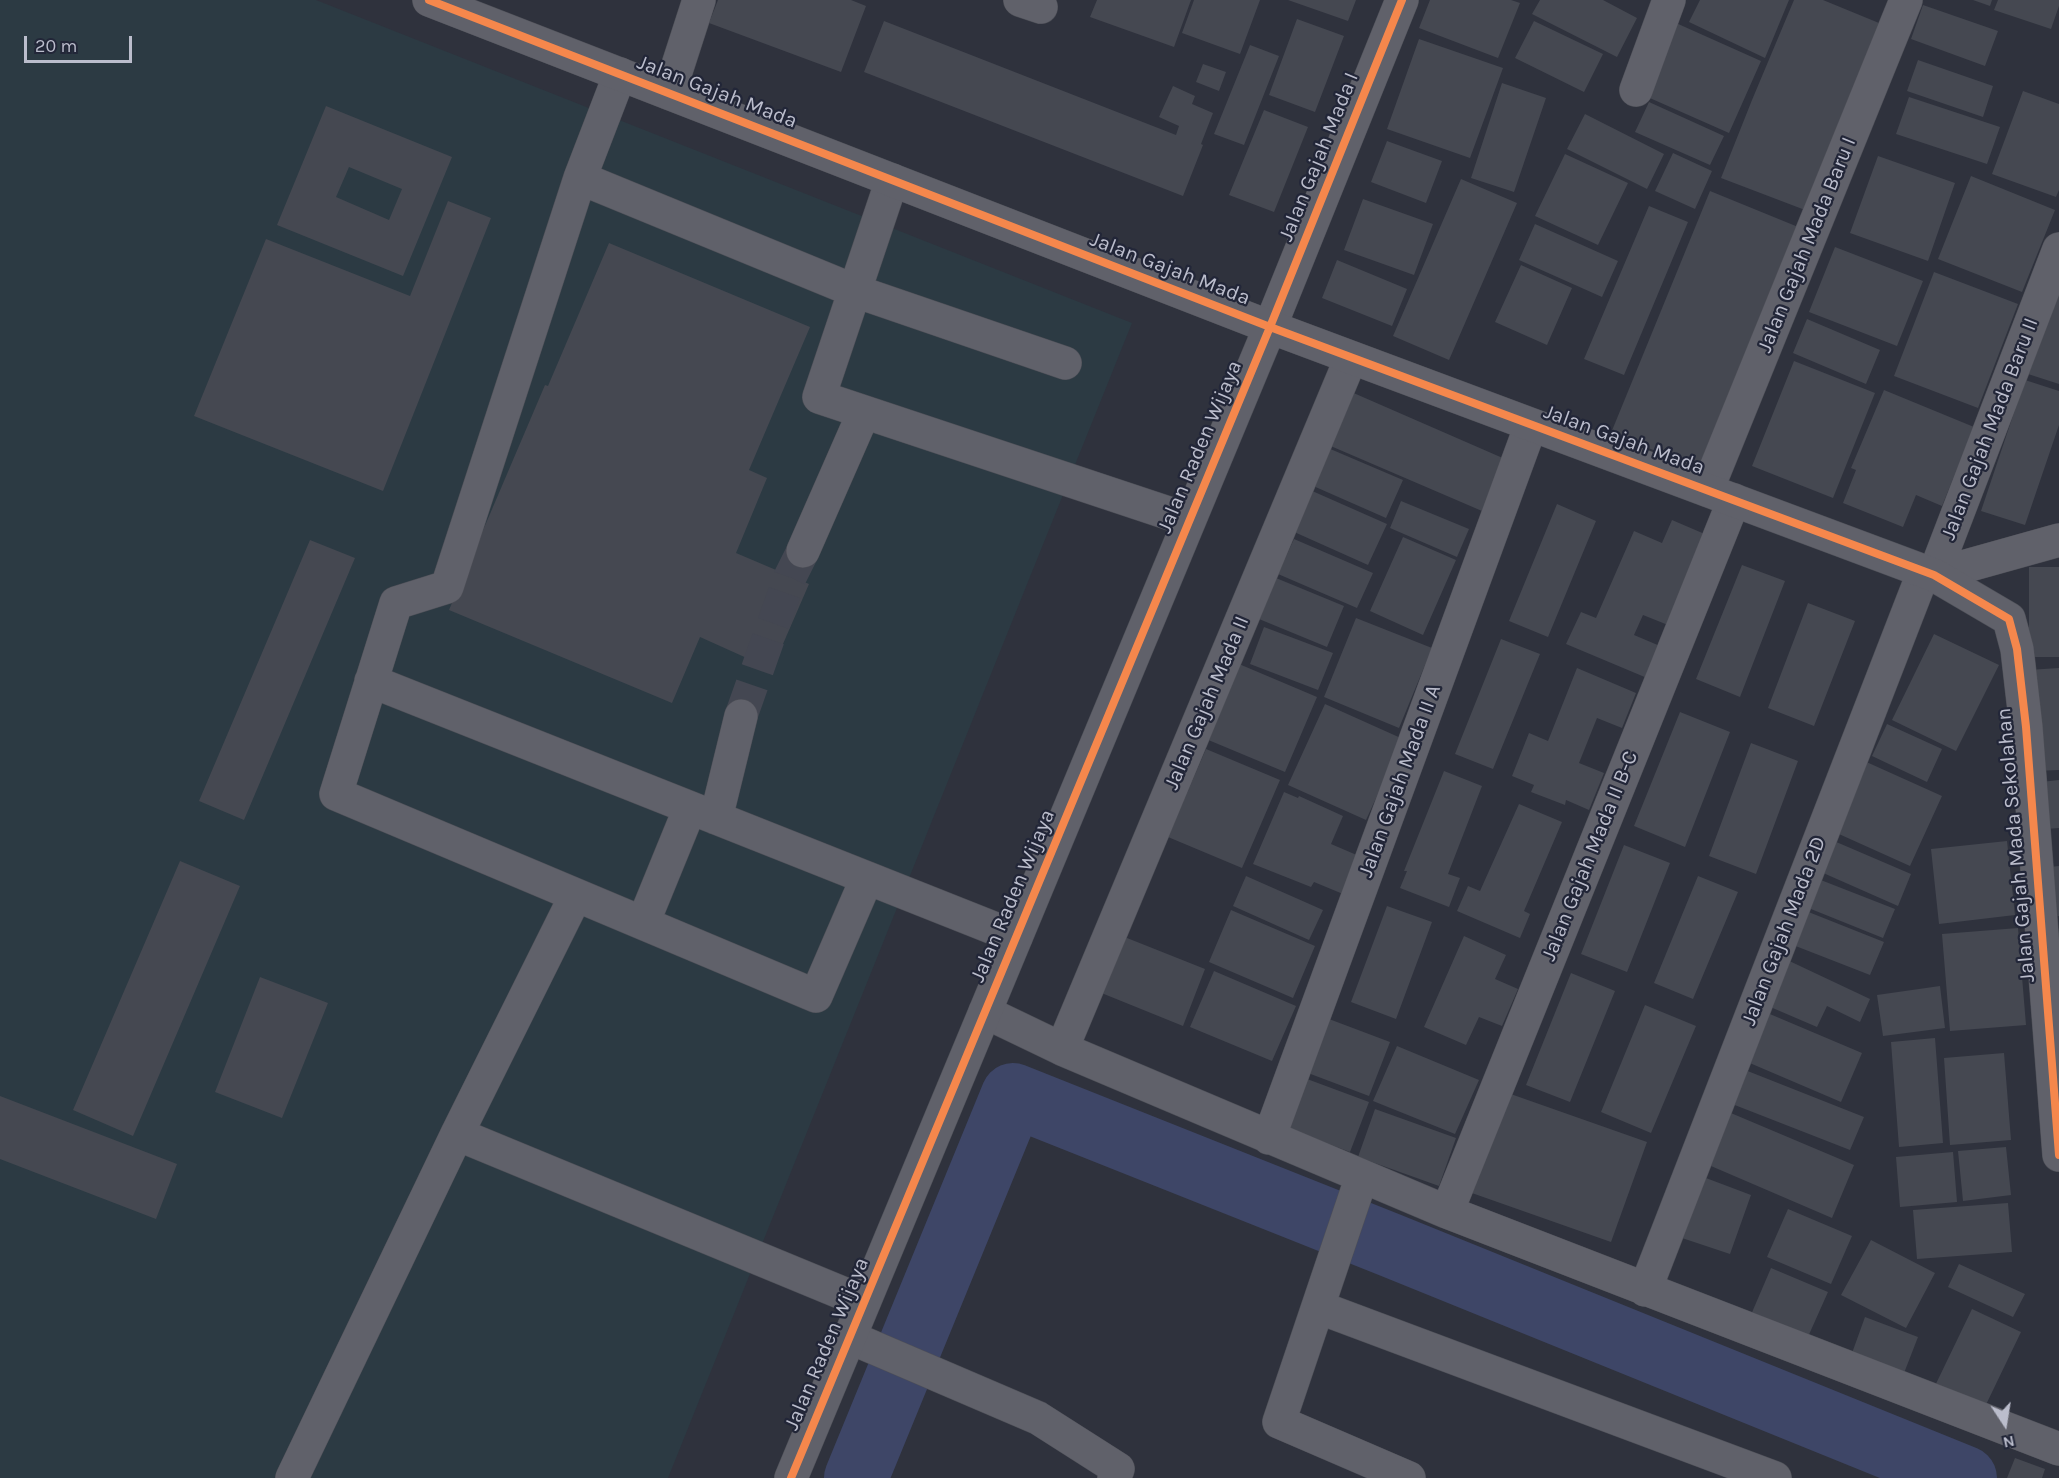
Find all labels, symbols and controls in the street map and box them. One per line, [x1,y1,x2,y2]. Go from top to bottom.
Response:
scale bar [27,24,135,62]
text: 20 m [35,35,77,57]
street label: Jalan Gajah Mada [633,50,801,134]
street label: Jalan Gajah Mada I [1274,69,1364,245]
street label: Jalan Gajah Mada Baru I [1752,134,1862,356]
street label: Jalan Gajah Mada [1086,227,1254,311]
street label: Jalan Gajah Mada Baru II [1936,314,2044,544]
street label: Jalan Raden Wijaya [1152,357,1248,537]
street label: Jalan Gajah Mada [1540,399,1708,481]
street label: Jalan Gajah Mada II [1159,612,1255,794]
street label: Jalan Gajah Mada II A [1353,681,1447,881]
street label: Jalan Gajah Mada Sekolahan [1991,707,2041,983]
street label: Jalan Gajah Mada II B-C [1536,747,1644,965]
street label: Jalan Raden Wijaya [965,806,1061,986]
street label: Jalan Gajah Mada 2D [1736,833,1832,1029]
street label: Jalan Raden Wijaya [779,1254,875,1434]
north arrow [1975,1394,2035,1454]
text: N [2001,1432,2016,1453]

